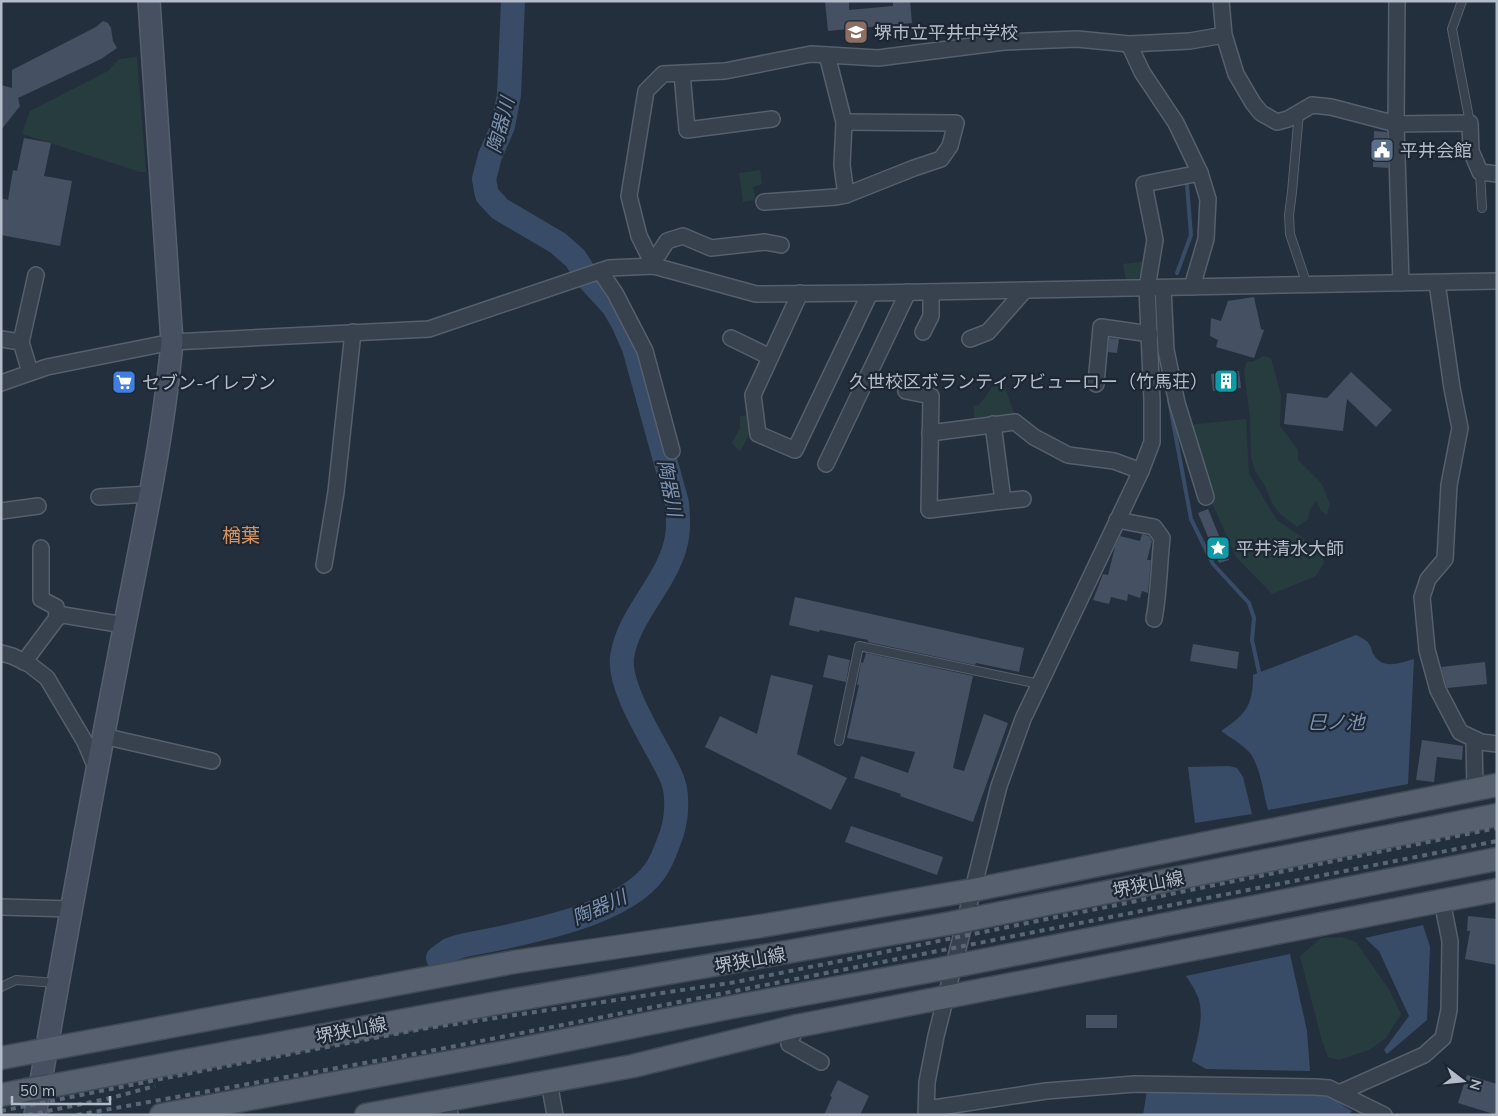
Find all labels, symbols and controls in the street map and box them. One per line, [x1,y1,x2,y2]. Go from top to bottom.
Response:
school or university icon: 堺市立平井中学校 [843,19,869,45]
place label: 堺市立平井中学校 [874,21,1018,44]
water label: 陶器川 [481,92,519,156]
public building icon: 平井会館 [1369,137,1395,163]
place label: 平井会館 [1400,139,1472,162]
building icon: 久世校区ボランティアビューロー（竹馬荘） [1213,368,1239,394]
supermarket icon: セブン-イレブン [111,369,137,395]
place label: 久世校区ボランティアビューロー（竹馬荘） [849,370,1208,393]
place label: セブン-イレブン [142,371,276,394]
water label: 陶器川 [653,458,688,520]
district label: 楢葉 [222,523,260,547]
place icon: 平井清水大師 [1205,535,1231,561]
place label: 平井清水大師 [1236,537,1344,560]
water label: 巳ノ池 [1307,710,1366,734]
street label: 堺狭山線 [1110,866,1186,902]
water label: 陶器川 [568,884,632,930]
street label: 堺狭山線 [713,942,787,978]
street label: 堺狭山線 [313,1012,389,1048]
north arrow [1438,1056,1488,1106]
scale bar [12,1074,110,1106]
text: N [1465,1077,1486,1092]
text: 50 m [20,1081,55,1100]

